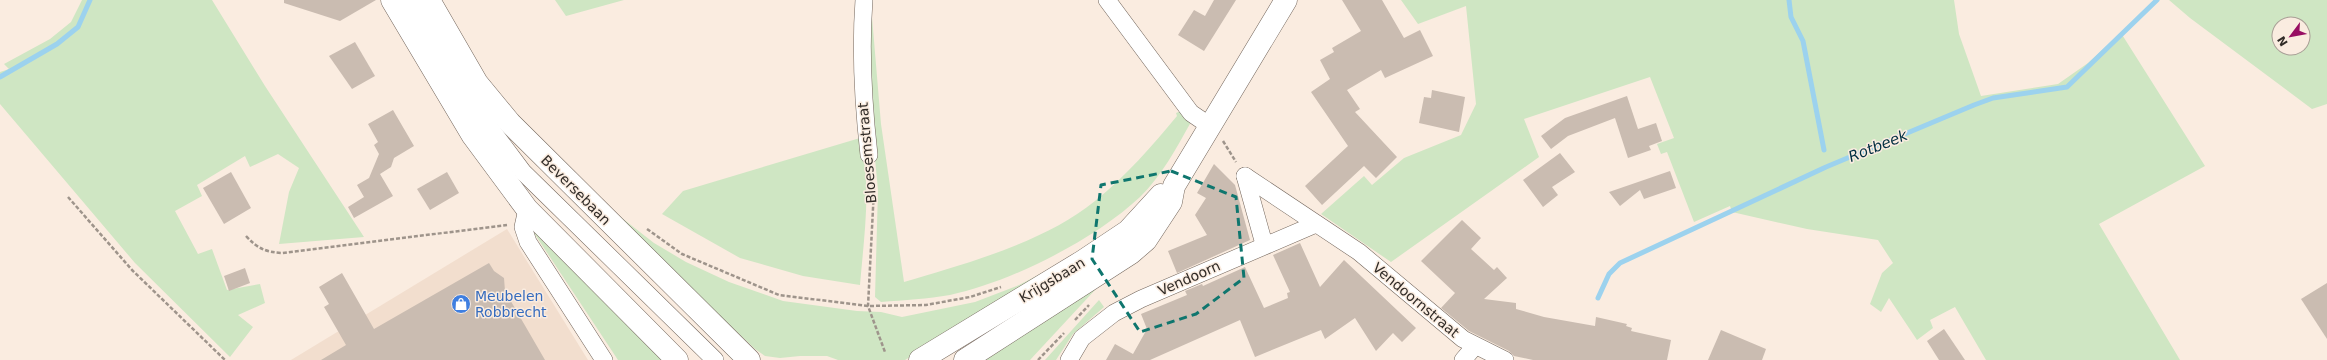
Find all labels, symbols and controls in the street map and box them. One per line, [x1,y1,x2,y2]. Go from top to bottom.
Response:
north arrow [2271,16,2311,56]
text: N [2275,34,2291,48]
street label: Bloesemstraat [855,101,879,204]
water label: Rotbeek [1846,126,1911,166]
street label: Beversebaan [538,152,614,228]
street label: Krijgsbaan [1016,254,1088,306]
street label: Vendoorn [1155,257,1223,299]
street label: Vendoornstraat [1370,259,1463,341]
place label: Meubelen Robbrecht [475,288,547,320]
shop icon: Meubelen Robbrecht [450,293,472,315]

